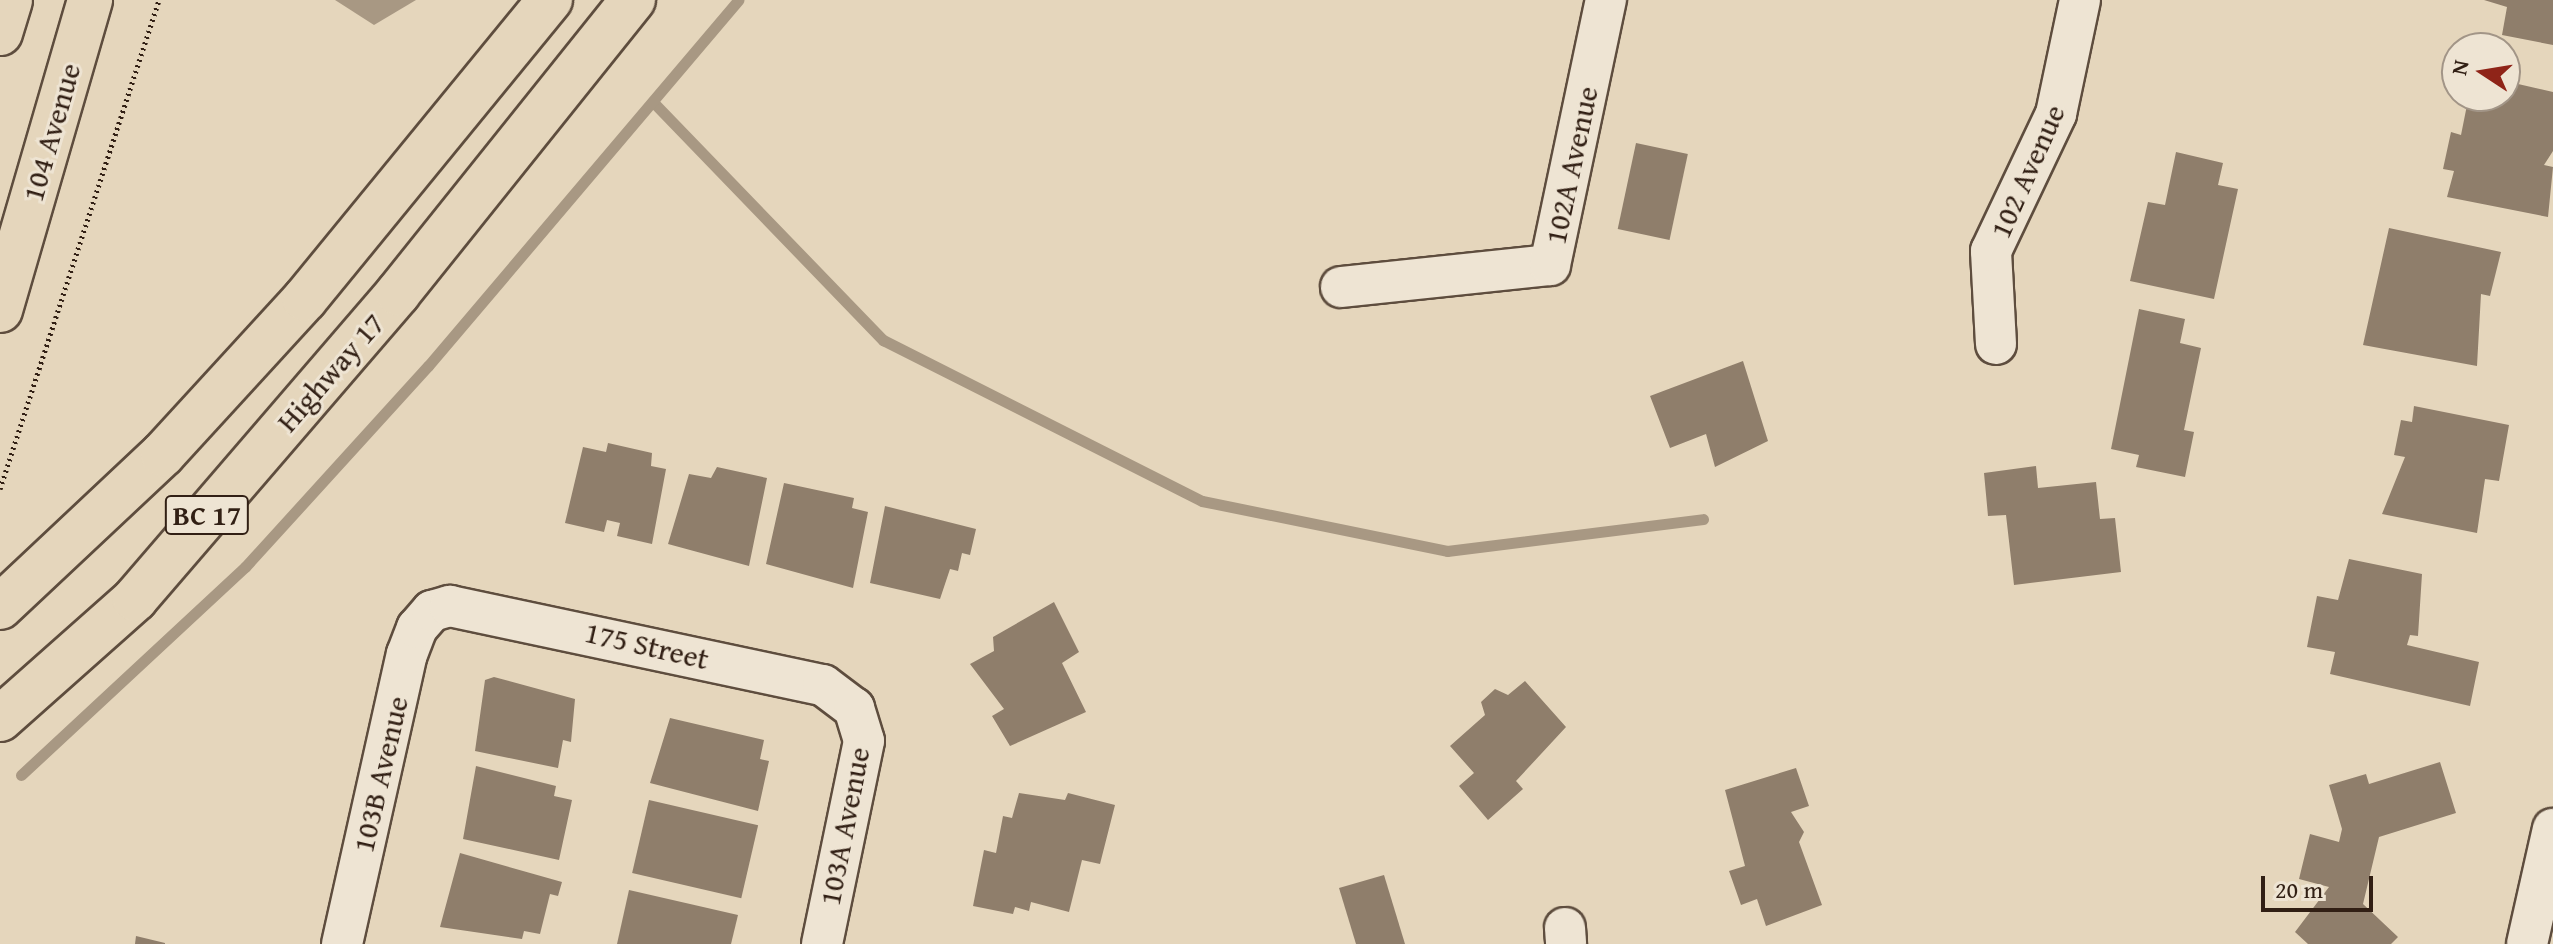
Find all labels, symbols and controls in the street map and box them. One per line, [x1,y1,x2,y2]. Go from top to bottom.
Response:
north arrow [2441,32,2521,112]
text: N [2442,57,2477,78]
street label: 104 Avenue [14,59,88,205]
street label: 102A Avenue [1537,83,1605,247]
street label: 102 Avenue [1982,99,2072,243]
street label: Highway 17 [269,305,391,439]
road number: BC 17 [163,491,251,539]
street label: 175 Street [582,613,712,677]
street label: 103B Avenue [345,692,415,856]
street label: 103A Avenue [811,744,877,908]
scale bar [2265,860,2377,910]
text: 20 m [2275,872,2323,907]

